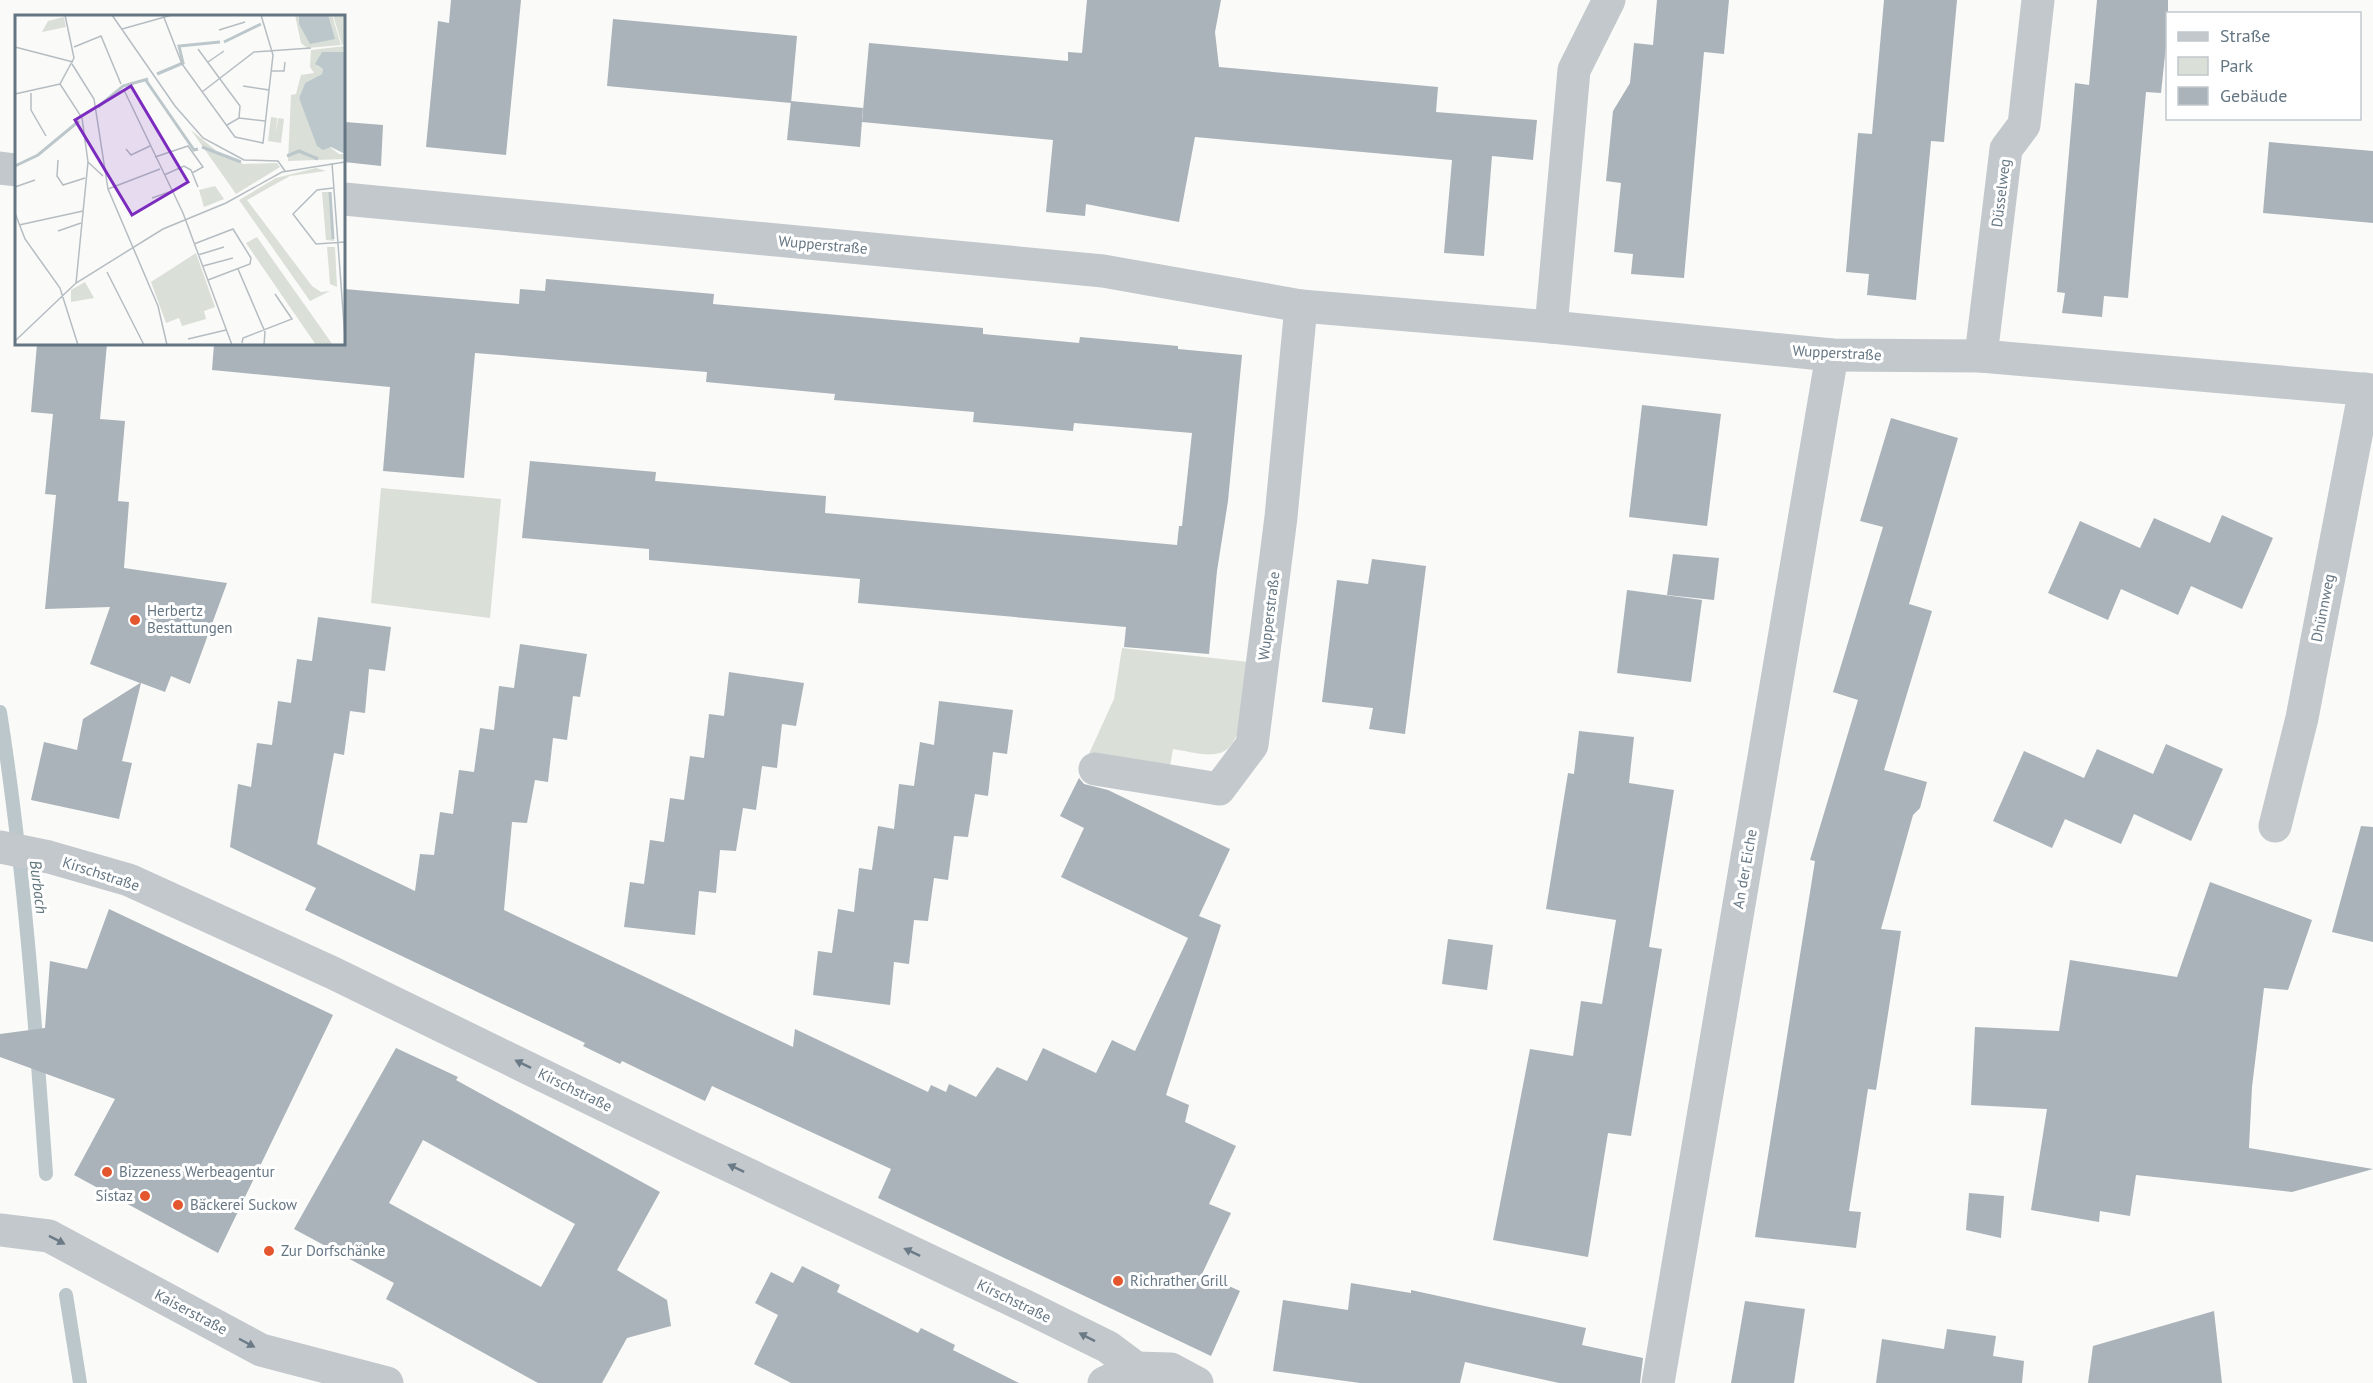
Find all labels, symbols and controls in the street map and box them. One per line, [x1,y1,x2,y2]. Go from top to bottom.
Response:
legend [2166,12,2361,120]
inset map [15,15,345,345]
text: Straße [2220,24,2271,47]
text: Park [2220,54,2253,77]
text: Gebäude [2220,84,2287,107]
street label: Düsselweg [1987,158,2014,228]
street label: Wupperstraße [778,231,868,258]
street label: Wupperstraße [1792,341,1882,364]
street label: Wupperstraße [1254,570,1283,661]
street label: Dhünnweg [2307,572,2338,644]
place label: Herbertz Bestattungen [147,601,233,637]
marker: Herbertz Bestattungen [128,613,142,627]
street label: An der Eiche [1728,828,1761,910]
street label: Kirschstraße [60,852,142,895]
water label: Burbach [26,859,52,915]
one-way arrow [514,1060,531,1069]
street label: Kirschstraße [535,1063,615,1116]
place label: Bizzeness Werbeagentur [119,1162,275,1181]
one-way arrow [727,1164,744,1173]
marker: Bizzeness Werbeagentur [100,1165,114,1179]
place label: Sistaz [95,1186,133,1205]
marker: Sistaz [138,1189,152,1203]
place label: Bäckerei Suckow [190,1195,297,1214]
marker: Bäckerei Suckow [171,1198,185,1212]
one-way arrow [49,1235,66,1245]
place label: Zur Dorfschänke [281,1241,385,1260]
marker: Zur Dorfschänke [262,1244,276,1258]
one-way arrow [903,1247,920,1256]
place label: Richrather Grill [1130,1271,1228,1290]
street label: Kirschstraße [974,1274,1054,1327]
marker: Richrather Grill [1111,1274,1125,1288]
street label: Kaiserstraße [152,1284,231,1339]
one-way arrow [1079,1332,1096,1341]
one-way arrow [239,1338,256,1348]

